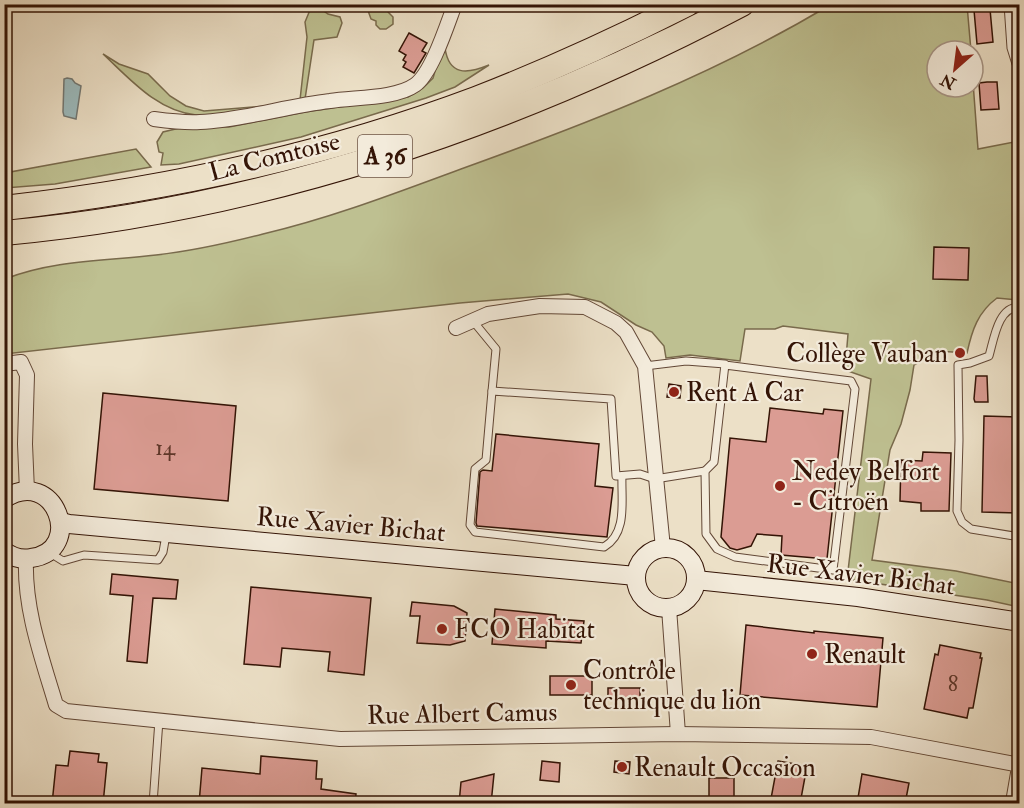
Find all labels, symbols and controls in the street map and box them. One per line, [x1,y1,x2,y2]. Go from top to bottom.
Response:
north arrow [925,39,985,99]
text: N [937,69,960,94]
street label: La Comtoise [205,125,343,189]
road number: A 36 [358,135,412,177]
place label: Collège Vauban [786,338,948,370]
marker: Collège Vauban [953,346,967,360]
place label: Rent A Car [686,377,804,409]
marker: Rent A Car [667,385,681,399]
house number: 14 [155,434,176,462]
place label: Nedey Belfort - Citroën [792,456,940,518]
marker: Nedey Belfort - Citroën [773,479,787,493]
street label: Rue Xavier Bichat [255,501,447,549]
street label: Rue Xavier Bichat [765,548,957,602]
place label: FCO Habitat [454,614,595,646]
marker: FCO Habitat [435,622,449,636]
place label: Renault [824,639,906,671]
marker: Renault [805,647,819,661]
place label: Contrôle technique du lion [583,655,761,717]
house number: 8 [948,670,958,698]
marker: Contrôle technique du lion [564,678,578,692]
street label: Rue Albert Camus [367,696,558,732]
place label: Renault Occasion [634,752,816,784]
marker: Renault Occasion [615,760,629,774]

